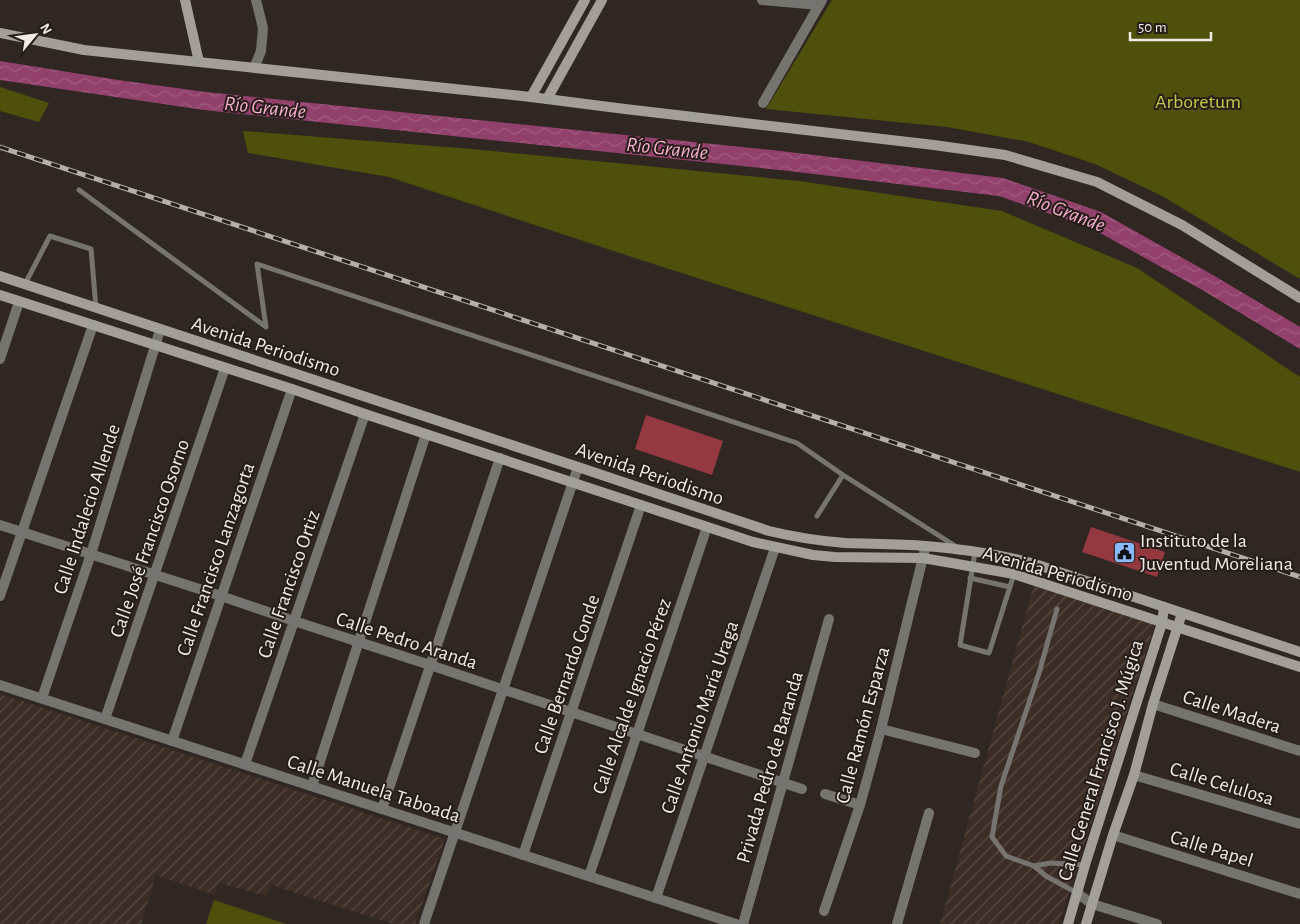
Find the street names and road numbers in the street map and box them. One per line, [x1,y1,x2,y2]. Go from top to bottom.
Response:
street label: Avenida Periodismo [189,313,342,380]
street label: Calle Indalecio Allende [50,422,124,597]
street label: Calle José Francisco Osorno [107,437,193,640]
street label: Avenida Periodismo [573,439,726,509]
street label: Calle Francisco Lanzagorta [173,460,258,659]
street label: Calle Francisco Ortiz [254,508,324,661]
street label: Avenida Periodismo [980,543,1135,605]
street label: Calle Bernardo Conde [530,592,604,757]
street label: Calle Alcalde Ignacio Pérez [589,596,675,797]
street label: Calle Pedro Aranda [334,609,480,673]
street label: Calle Antonio María Uraga [658,618,742,816]
street label: Calle General Francisco J. Múgica [1055,637,1147,883]
street label: Calle Ramón Esparza [832,645,893,806]
street label: Privada Pedro de Baranda [733,669,807,865]
street label: Calle Madera [1180,687,1283,737]
street label: Calle Manuela Taboada [285,752,463,826]
street label: Calle Celulosa [1167,759,1276,809]
street label: Calle Papel [1168,827,1256,871]

